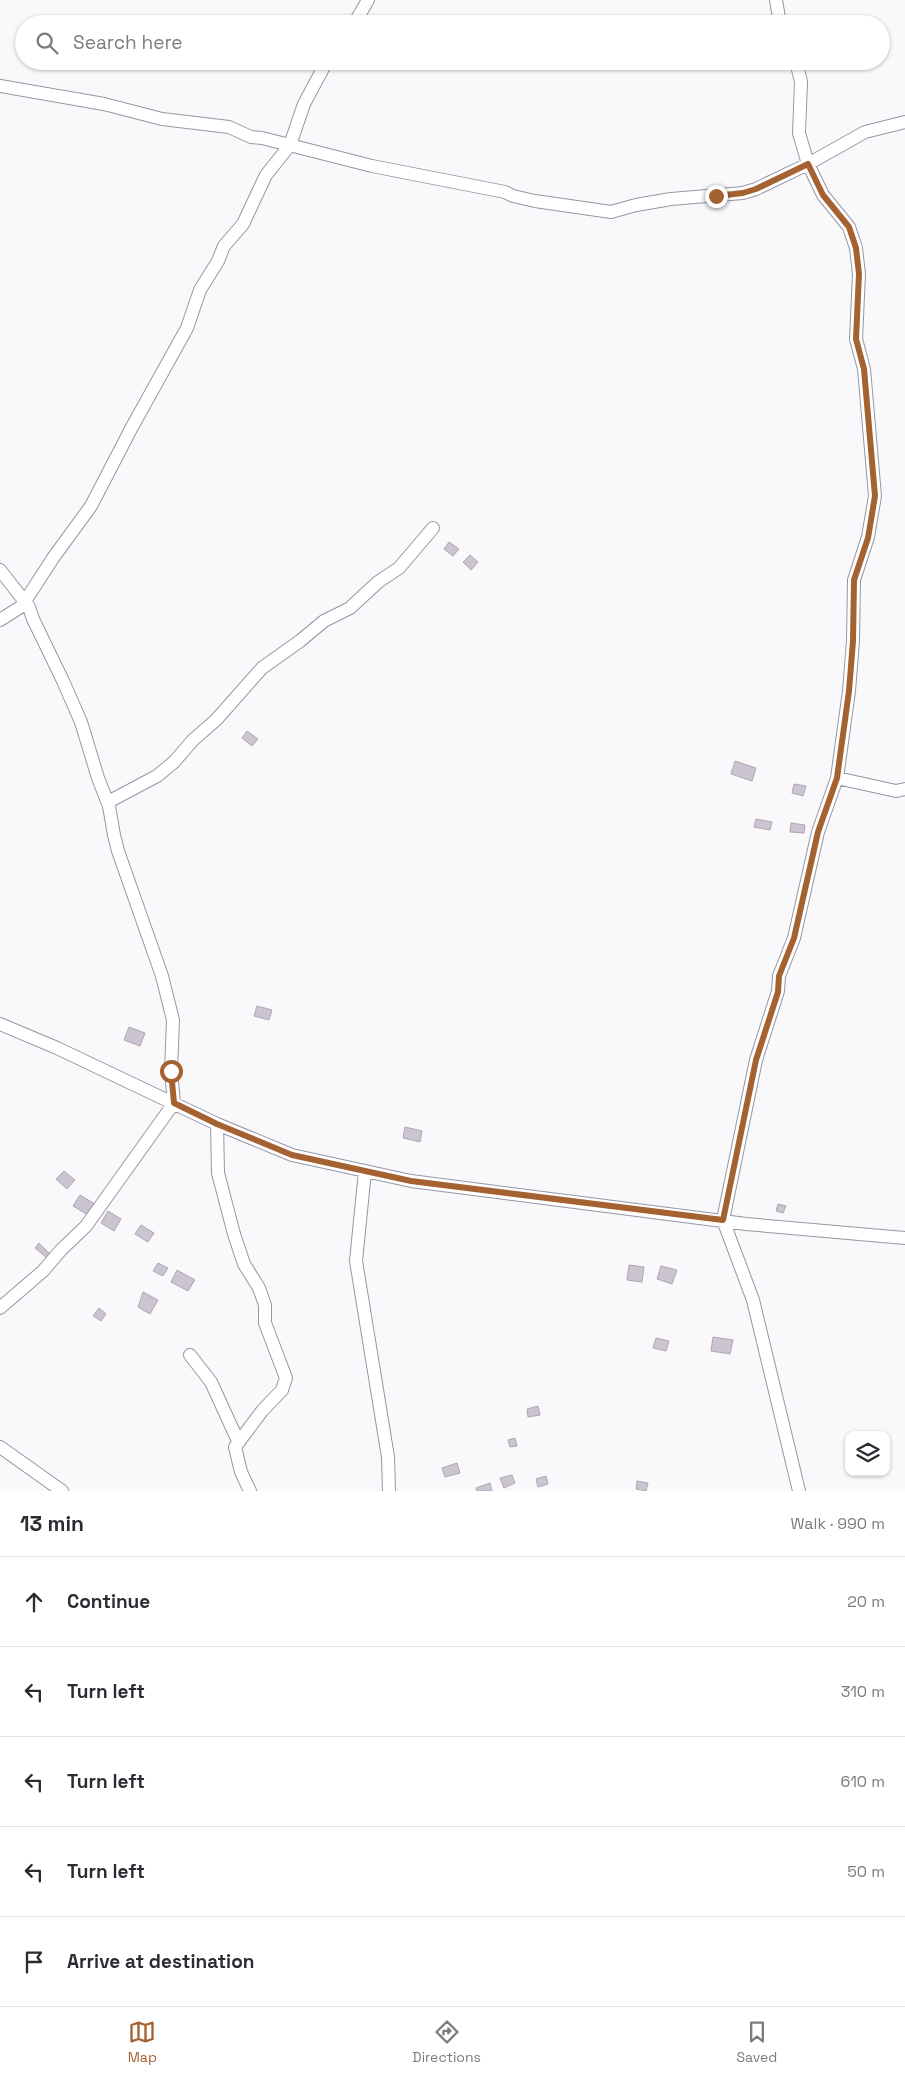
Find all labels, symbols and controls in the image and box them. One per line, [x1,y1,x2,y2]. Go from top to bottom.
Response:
search box [15,15,890,70]
icon: search [33,29,61,57]
text: Search here [73,30,183,55]
route end [705,185,728,208]
route start [160,1060,183,1083]
map controls [845,1431,890,1476]
button: layers [845,1431,890,1476]
text: 13 min [20,1510,84,1537]
text: Walk · 990 m [791,1513,885,1534]
icon: ahead [20,1588,48,1616]
text: Continue [67,1589,150,1614]
text: 20 m [847,1591,885,1612]
icon: left [20,1678,48,1706]
text: Turn left [67,1679,145,1704]
text: 310 m [841,1681,885,1702]
icon: left [20,1768,48,1796]
text: Turn left [67,1769,145,1794]
text: 610 m [840,1771,885,1792]
icon: left [20,1858,48,1886]
text: Turn left [67,1859,145,1884]
text: 50 m [847,1861,885,1882]
icon: arrive [20,1948,48,1976]
text: Arrive at destination [67,1949,255,1974]
tab: Map [128,2018,157,2066]
tab: Directions [412,2018,481,2066]
tab: Saved [736,2018,777,2066]

